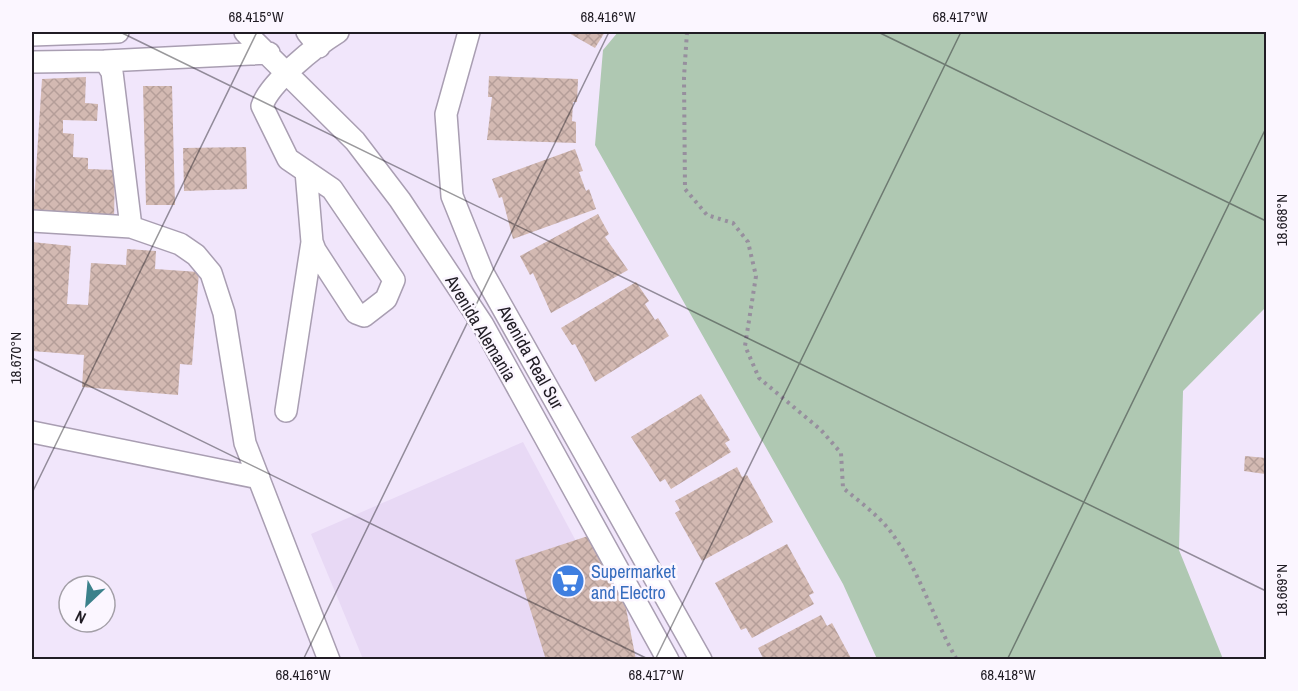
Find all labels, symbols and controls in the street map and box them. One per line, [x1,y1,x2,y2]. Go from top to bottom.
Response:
text: 68.415°W [228,6,284,27]
text: 68.416°W [580,6,636,27]
text: 68.417°W [932,6,988,27]
text: 18.668°N [1271,194,1292,246]
street label: Avenida Alemania [439,269,523,386]
street label: Avenida Real Sur [492,300,570,414]
text: 18.670°N [5,332,26,384]
place label: Supermarket and Electro [591,559,676,605]
supermarket icon: Supermarket and Electro [550,563,586,599]
text: 18.669°N [1271,564,1292,616]
north arrow [57,574,117,634]
text: N [71,606,90,629]
text: 68.416°W [275,664,331,685]
text: 68.417°W [628,664,684,685]
text: 68.418°W [980,664,1036,685]

